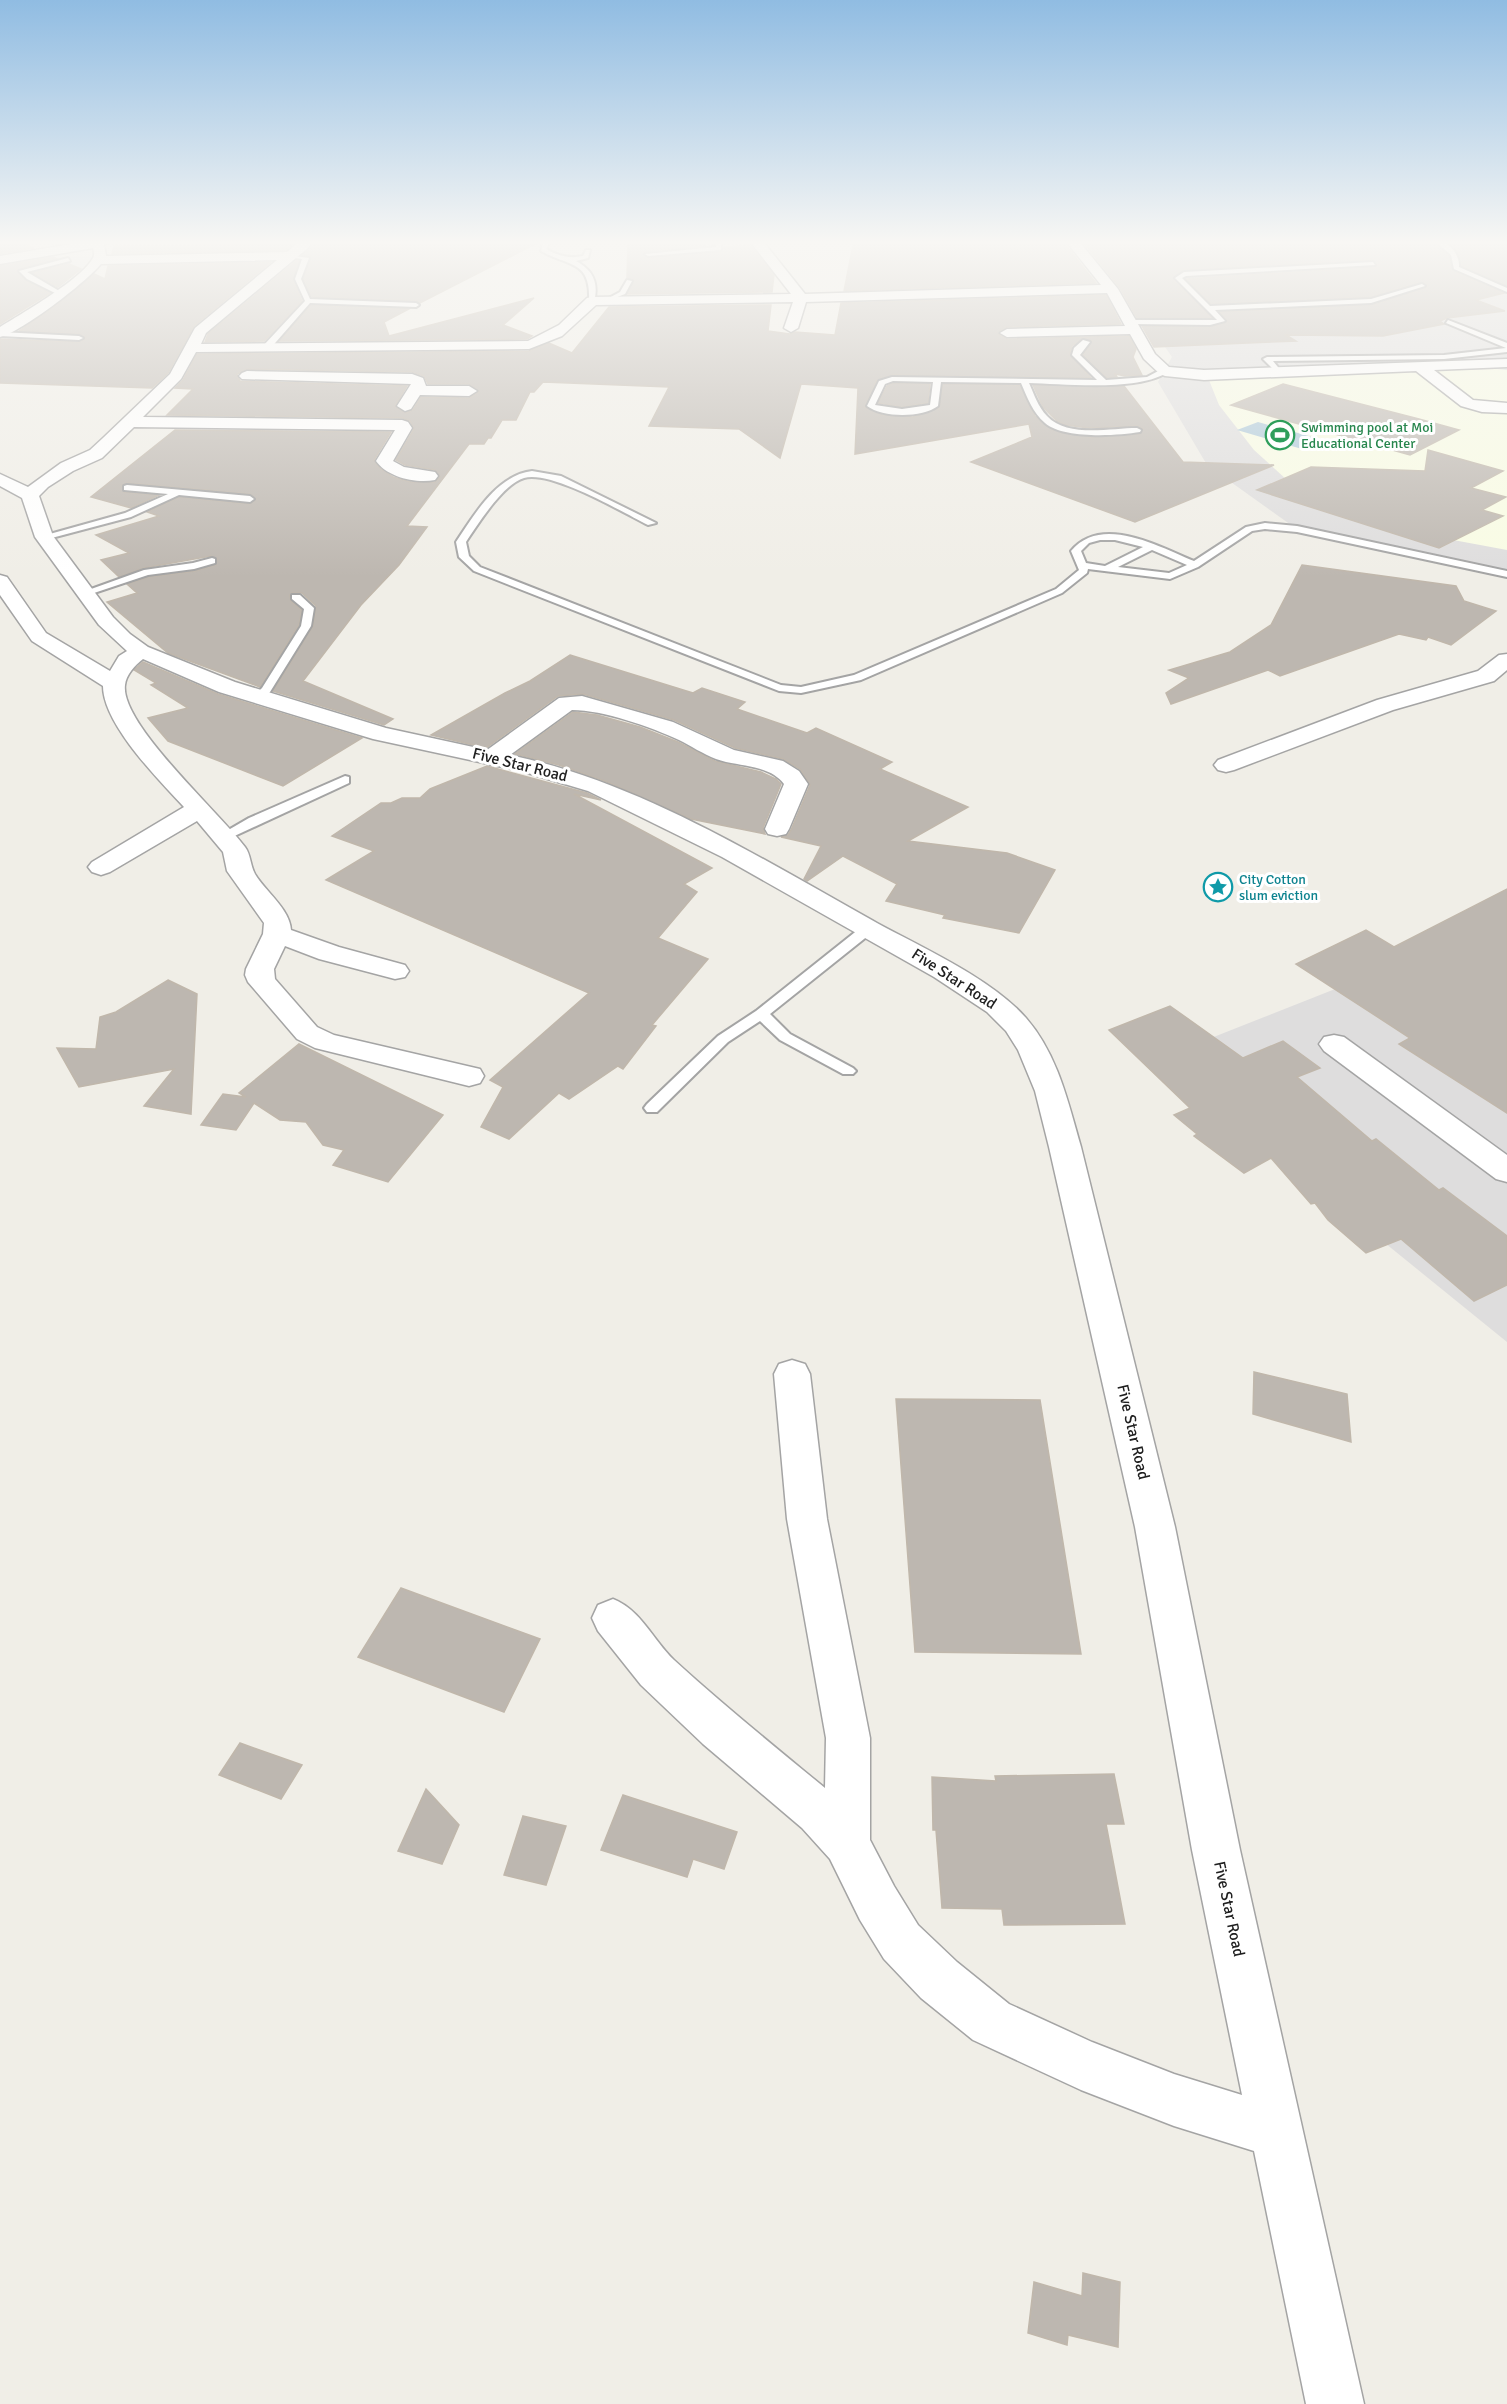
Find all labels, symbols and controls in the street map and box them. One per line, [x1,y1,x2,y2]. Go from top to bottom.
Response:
sports icon: Swimming pool at Moi Educational Center [1264,419,1296,451]
place label: Swimming pool at Moi Educational Center [1301,419,1433,452]
street label: Five Star Road [470,744,570,786]
place icon: City Cotton slum eviction [1202,871,1234,903]
place label: City Cotton slum eviction [1239,871,1318,904]
street label: Five Star Road [908,944,1000,1014]
street label: Five Star Road [1112,1382,1154,1482]
street label: Five Star Road [1209,1859,1249,1959]

